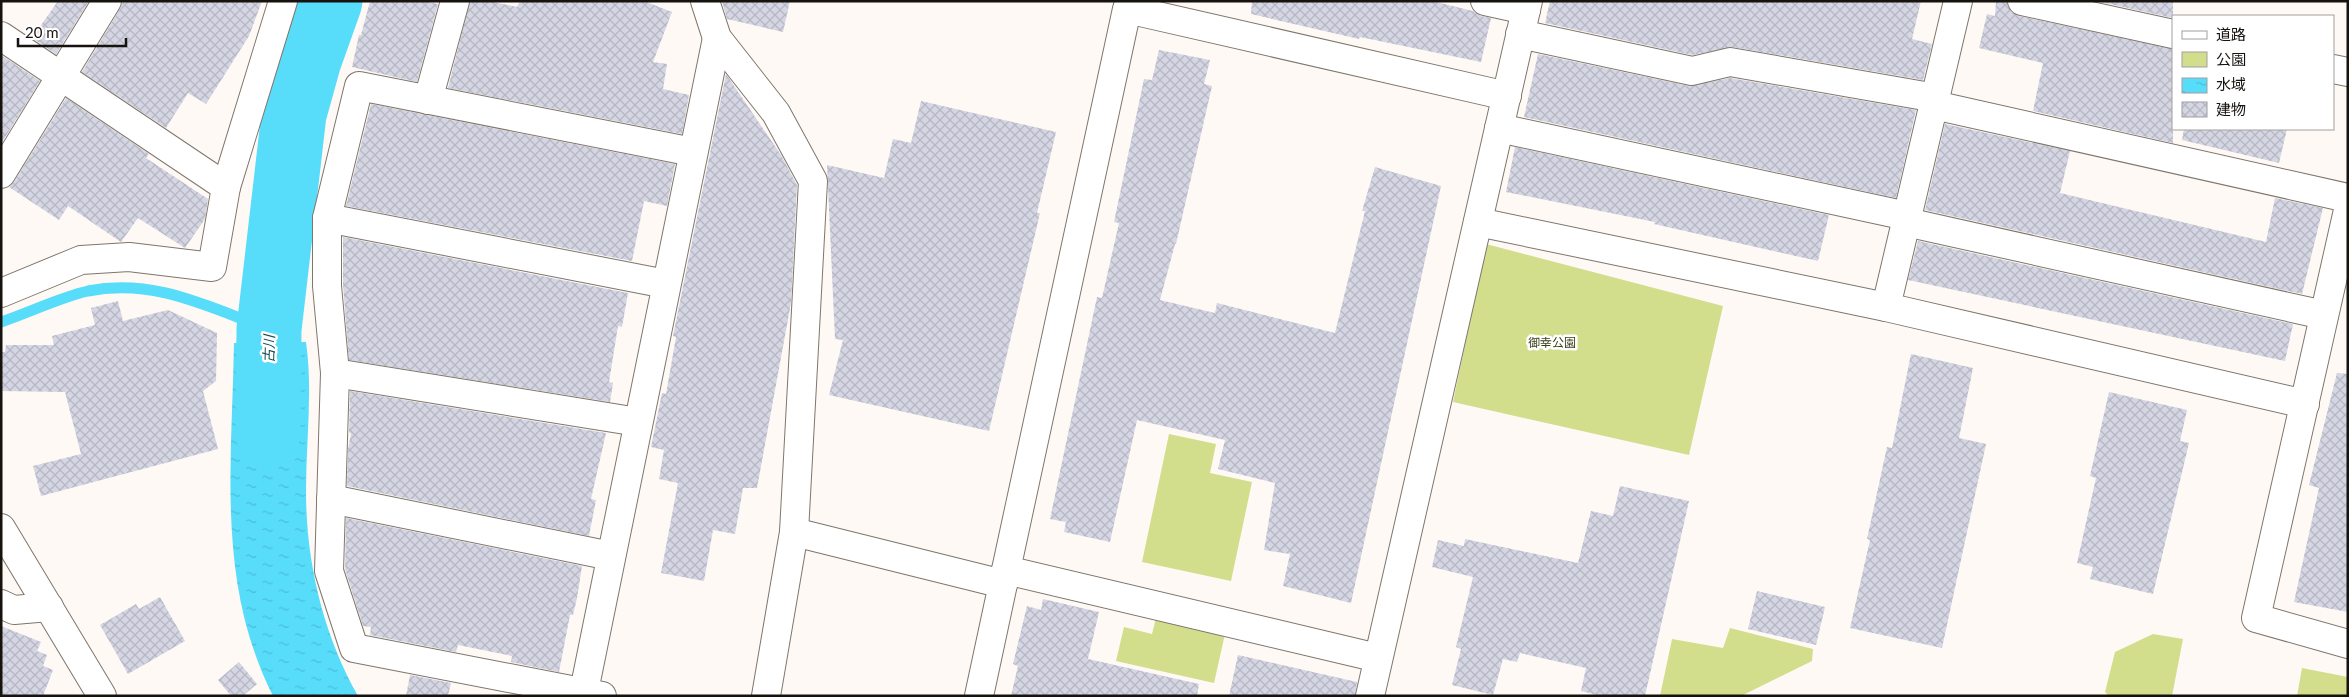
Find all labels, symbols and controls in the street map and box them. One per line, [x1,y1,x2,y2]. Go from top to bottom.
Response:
scale bar [18,15,125,47]
legend [2172,15,2334,130]
text: 20 m [25,23,59,41]
text: 道路 [2216,25,2246,43]
text: 公園 [2216,50,2246,68]
text: 水域 [2216,75,2246,93]
text: 建物 [2216,100,2246,118]
water label: 古川 [260,333,277,363]
park label: 御幸公園 [1528,335,1576,350]

